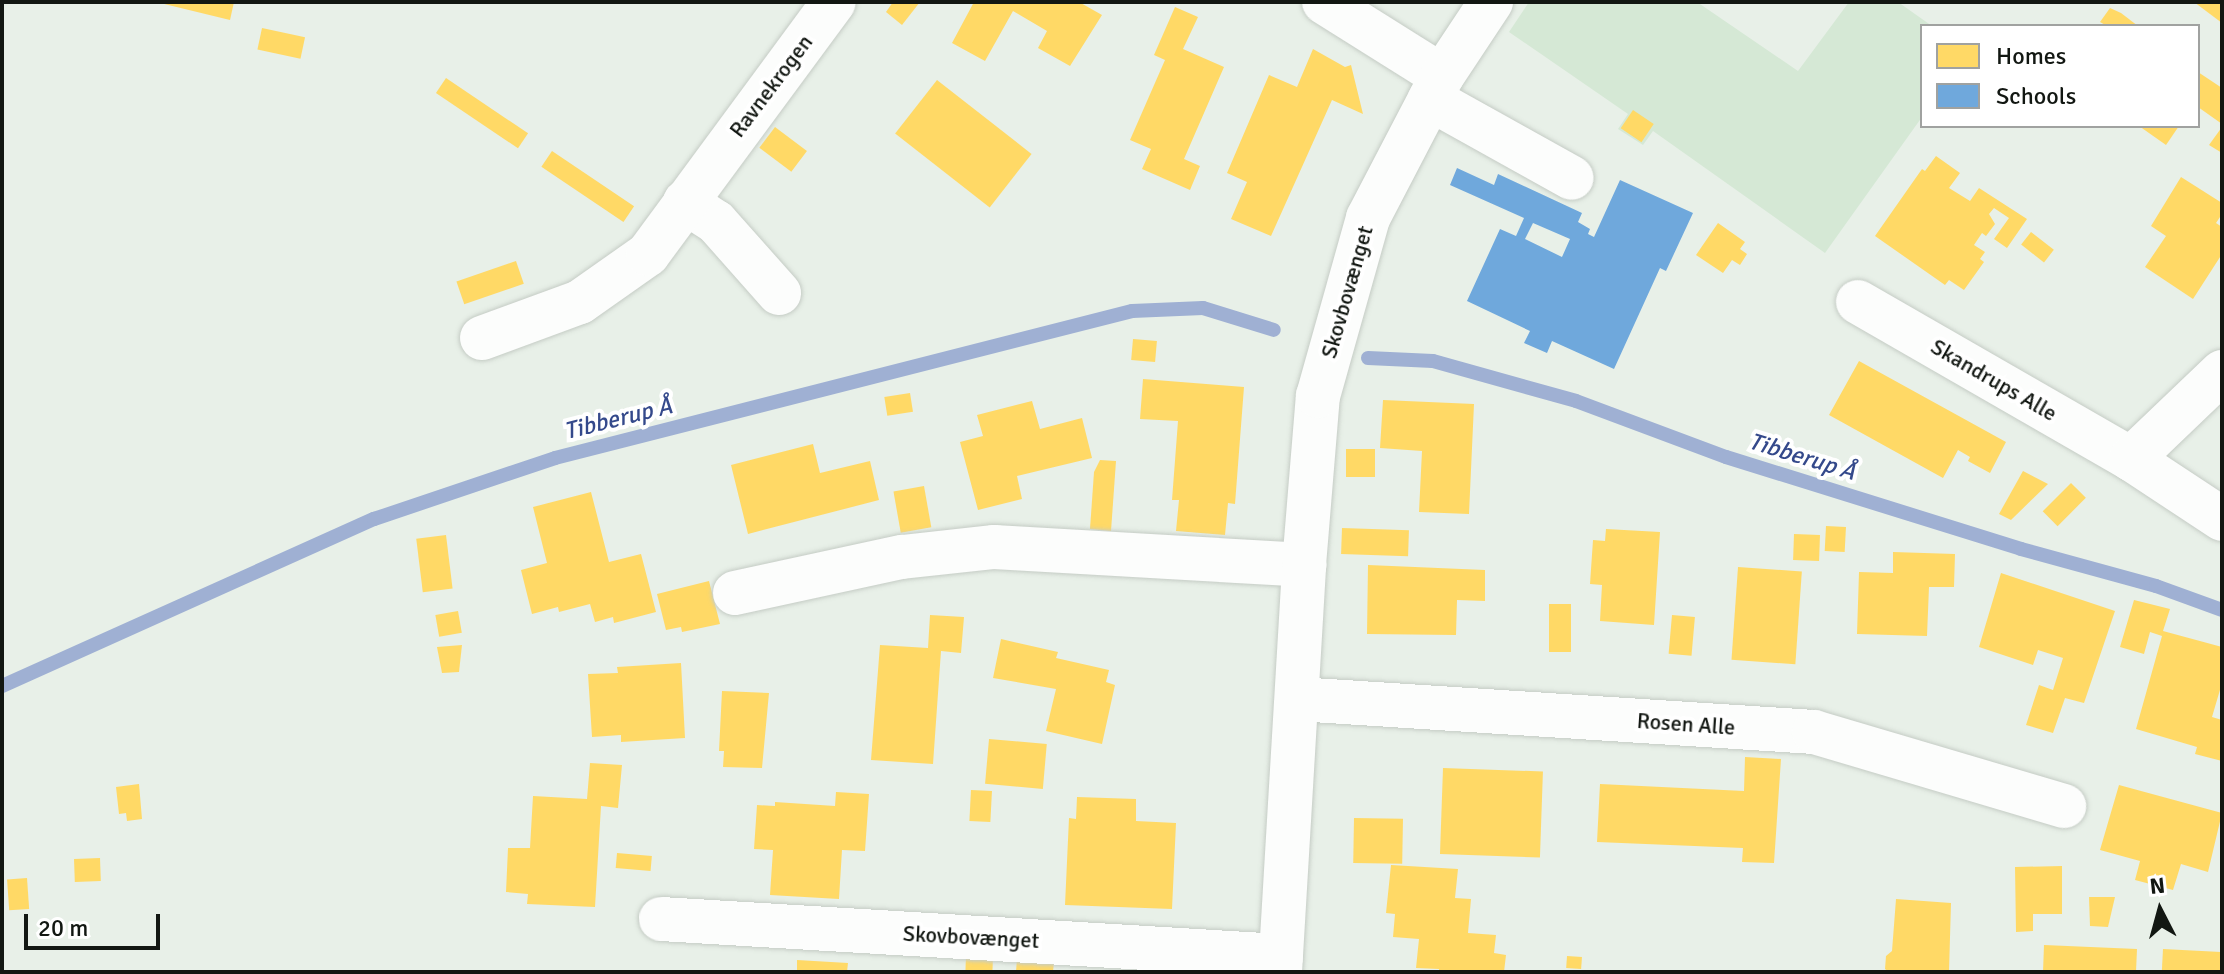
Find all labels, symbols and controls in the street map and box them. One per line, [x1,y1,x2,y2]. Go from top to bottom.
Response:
legend [1920,24,2200,128]
street label: Ravnekrogen [724,29,818,143]
text: Homes [1996,41,2066,71]
text: Schools [1996,81,2076,111]
street label: Skovbovænget [1316,223,1378,361]
street label: Skandrups Alle [1926,333,2062,427]
water label: Tibberup Å [561,392,675,446]
water label: Tibberup Å [1745,427,1859,487]
street label: Rosen Alle [1636,707,1736,741]
north arrow [2120,870,2200,950]
text: N [2148,871,2166,900]
scale bar [28,898,164,948]
text: 20 m [38,913,88,943]
street label: Skovbovænget [902,920,1040,954]

